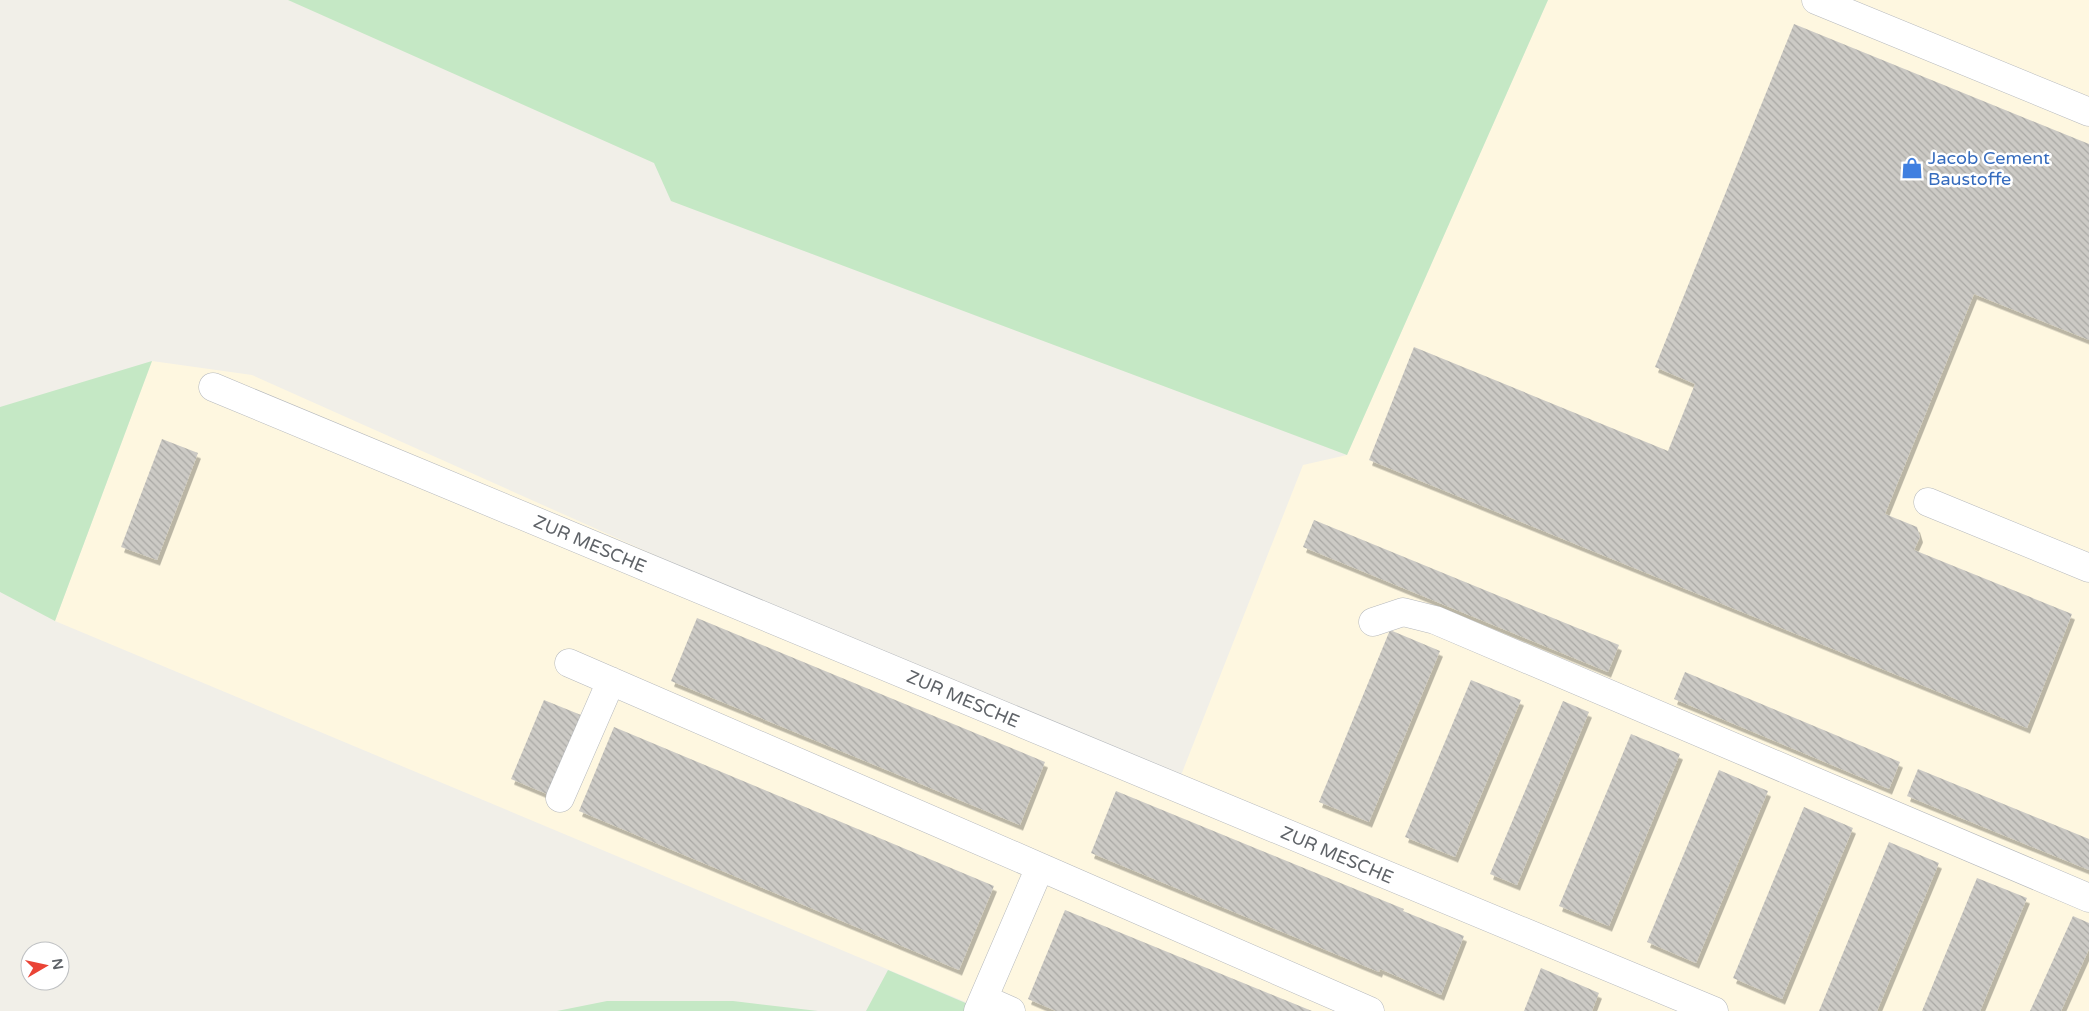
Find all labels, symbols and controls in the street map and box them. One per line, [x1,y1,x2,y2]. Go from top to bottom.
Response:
place label: Jacob Cement Baustoffe [1928,147,2050,190]
shop icon: Jacob Cement Baustoffe [1899,155,1925,181]
street label: ZUR MESCHE [530,510,650,578]
street label: ZUR MESCHE [903,665,1023,733]
street label: ZUR MESCHE [1277,821,1397,889]
north arrow [20,941,70,991]
text: N [48,957,67,971]

